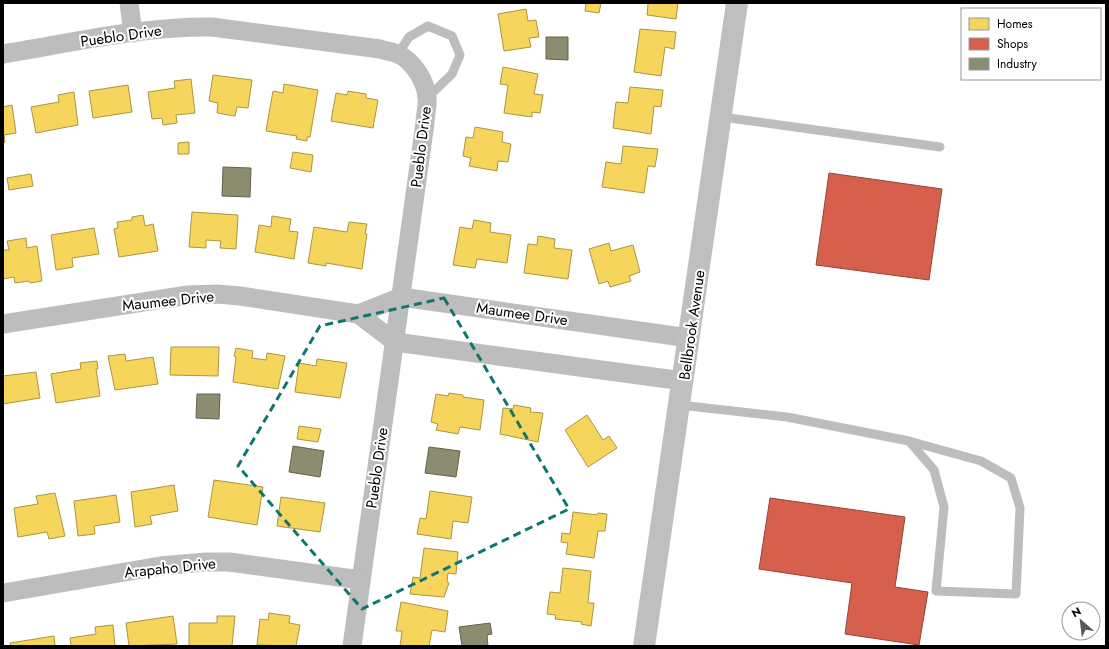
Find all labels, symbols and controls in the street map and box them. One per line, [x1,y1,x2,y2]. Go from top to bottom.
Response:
legend [961,8,1101,80]
text: Homes [997,15,1033,33]
street label: Pueblo Drive [79,19,163,53]
text: Shops [997,35,1028,53]
text: Industry [997,55,1038,73]
street label: Pueblo Drive [405,105,437,189]
street label: Bellbrook Avenue [673,268,711,381]
street label: Maumee Drive [121,285,215,317]
street label: Maumee Drive [475,297,569,331]
street label: Pueblo Drive [360,426,394,510]
street label: Arapaho Drive [123,552,217,584]
north arrow [1061,601,1101,641]
text: N [1069,603,1084,621]

